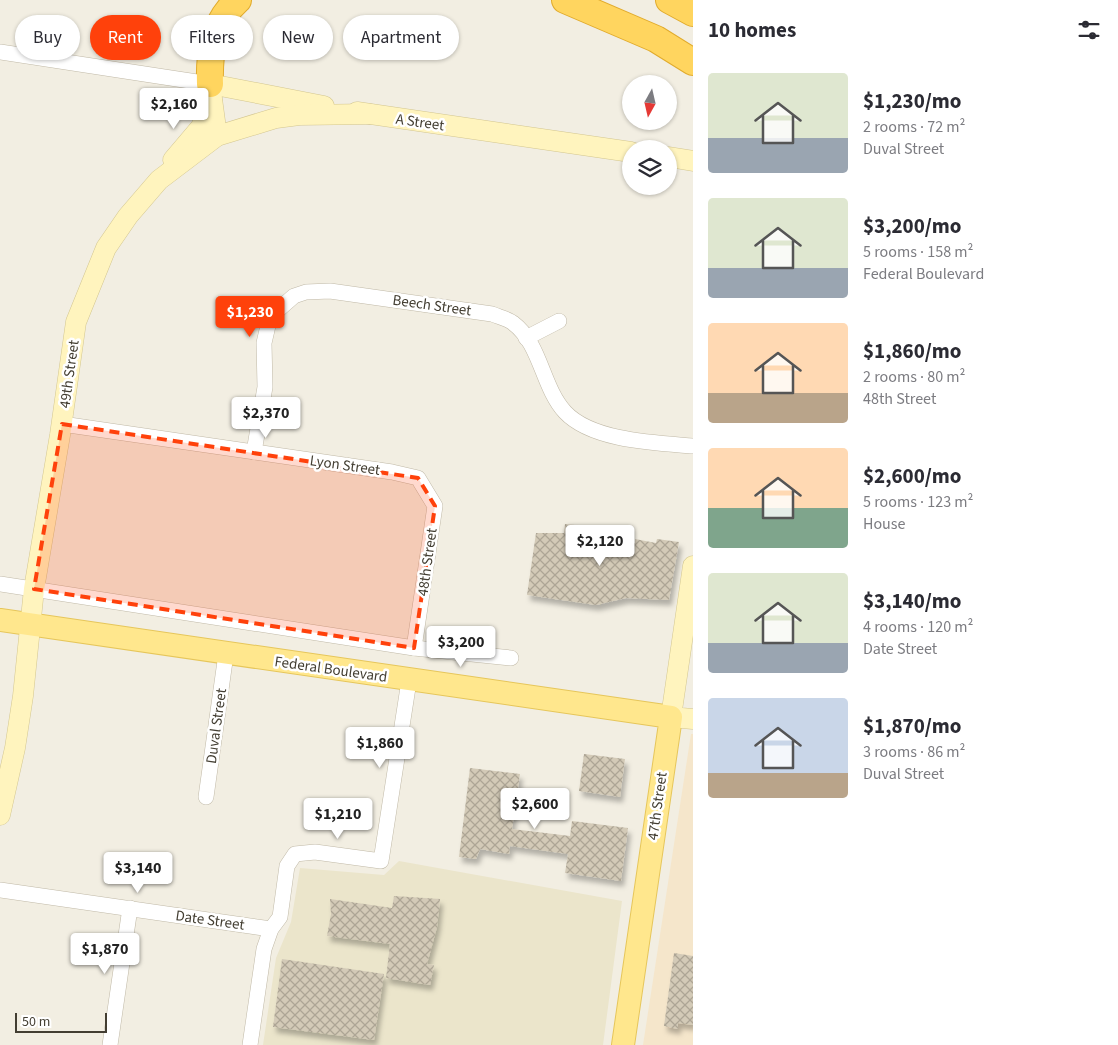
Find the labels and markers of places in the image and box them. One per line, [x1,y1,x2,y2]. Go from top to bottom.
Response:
pin: $2,160 [133,88,215,130]
pin: $1,230 [209,296,291,338]
pin: $2,370 [225,396,307,439]
pin: $2,120 [559,524,641,567]
pin: $3,200 [420,626,502,668]
pin: $1,860 [339,726,421,769]
pin: $2,600 [494,788,576,830]
pin: $1,210 [297,798,379,840]
pin: $3,140 [97,852,179,894]
pin: $1,870 [64,932,146,975]

